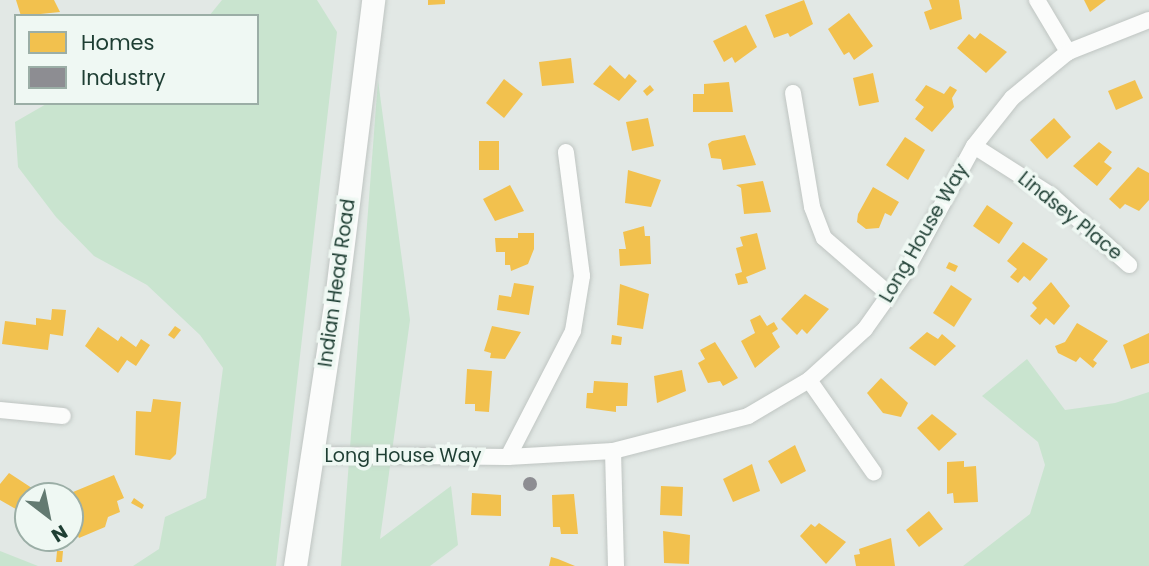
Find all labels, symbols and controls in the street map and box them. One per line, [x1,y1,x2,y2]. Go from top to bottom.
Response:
legend [14,14,259,105]
text: Homes [81,28,155,57]
text: Industry [81,63,166,92]
street label: Long House Way [875,159,973,307]
street label: Lindsey Place [1013,167,1127,265]
street label: Indian Head Road [314,197,360,369]
street label: Long House Way [325,445,481,467]
north arrow [14,482,84,552]
text: N [46,518,73,549]

